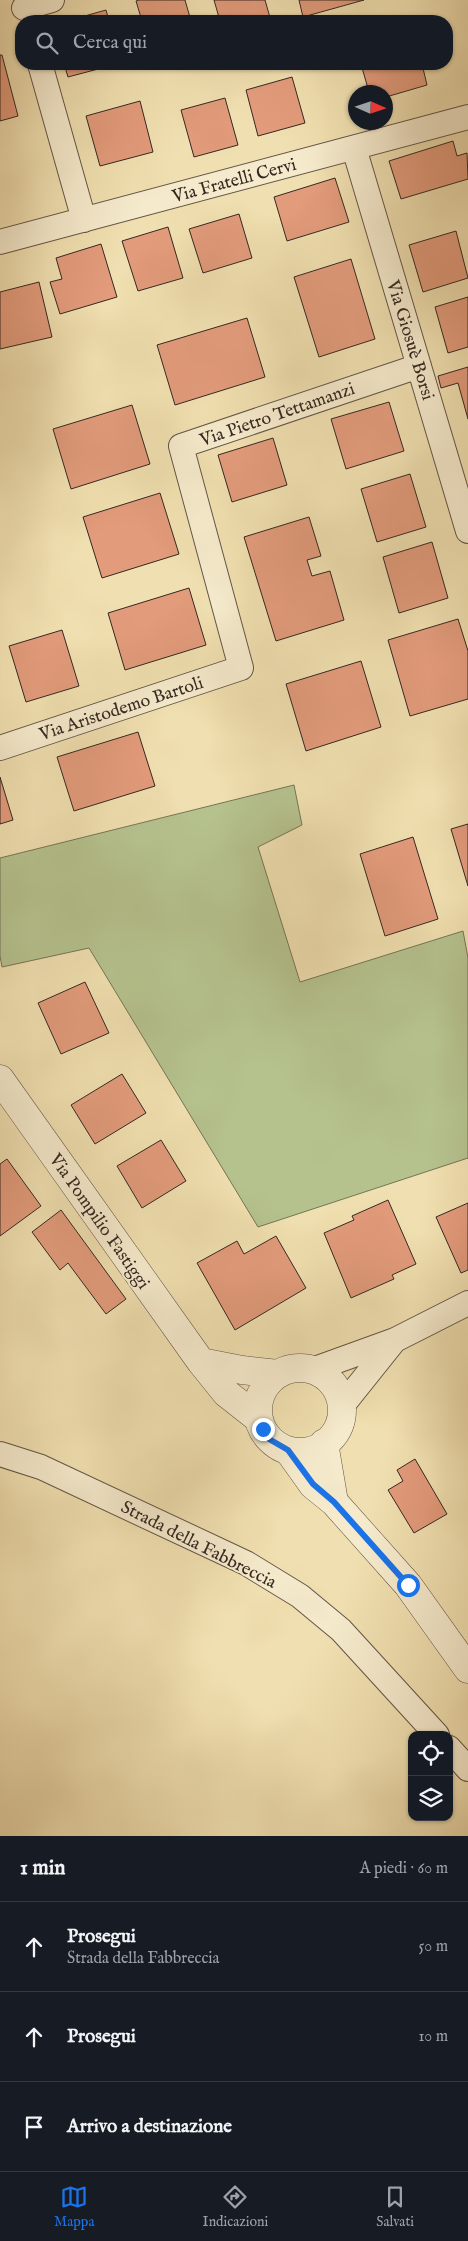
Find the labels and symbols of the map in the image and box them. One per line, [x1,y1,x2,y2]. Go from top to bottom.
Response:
north arrow [348,85,393,130]
street label: Via Fratelli Cervi [169,154,299,209]
street label: Via Giosuè Borsi [380,277,439,403]
street label: Via Pietro Tettamanzi [196,378,358,453]
street label: Via Aristodemo Bartoli [36,672,207,747]
street label: Via Pompilio Fastiggi [43,1149,154,1294]
route end [252,1418,275,1441]
street label: Strada della Fabbreccia [117,1496,280,1595]
route start [397,1574,420,1597]

